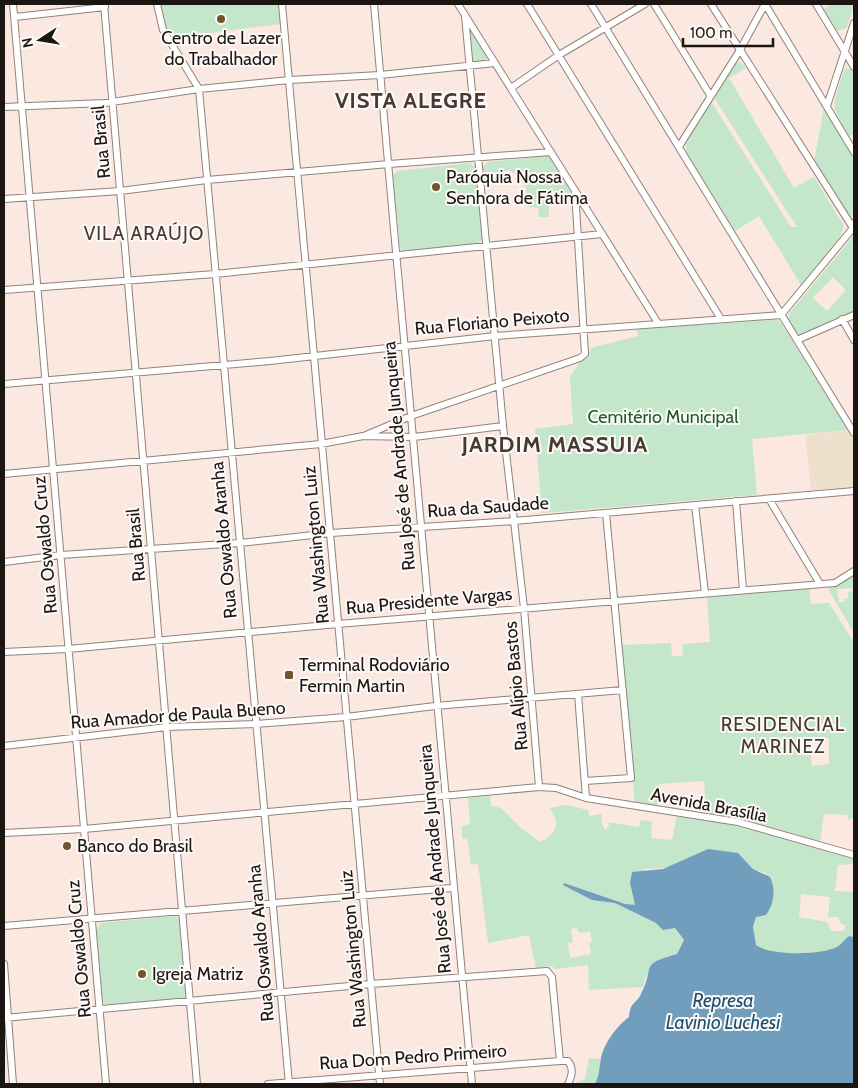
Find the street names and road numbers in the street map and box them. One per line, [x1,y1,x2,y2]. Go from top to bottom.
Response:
street label: Rua Brasil [87,104,115,179]
street label: Rua Floriano Peixoto [414,304,570,340]
street label: Rua José de Andrade Junqueira [378,340,420,572]
street label: Rua Oswaldo Aranha [206,460,242,619]
street label: Rua Washington Luiz [298,465,334,625]
street label: Rua Oswaldo Cruz [28,475,62,615]
street label: Rua da Saudade [426,492,550,522]
street label: Rua Brasil [122,507,150,582]
street label: Rua Presidente Vargas [345,583,513,619]
street label: Rua Alípio Bastos [499,620,533,752]
street label: Rua Amador de Paula Bueno [70,697,286,733]
street label: Rua José de Andrade Junqueira [414,743,456,975]
street label: Avenida Brasília [649,783,769,827]
street label: Rua Oswaldo Aranha [243,863,279,1022]
street label: Rua Washington Luiz [335,869,371,1029]
street label: Rua Oswaldo Cruz [62,879,96,1019]
street label: Rua Dom Pedro Primeiro [318,1039,508,1075]

